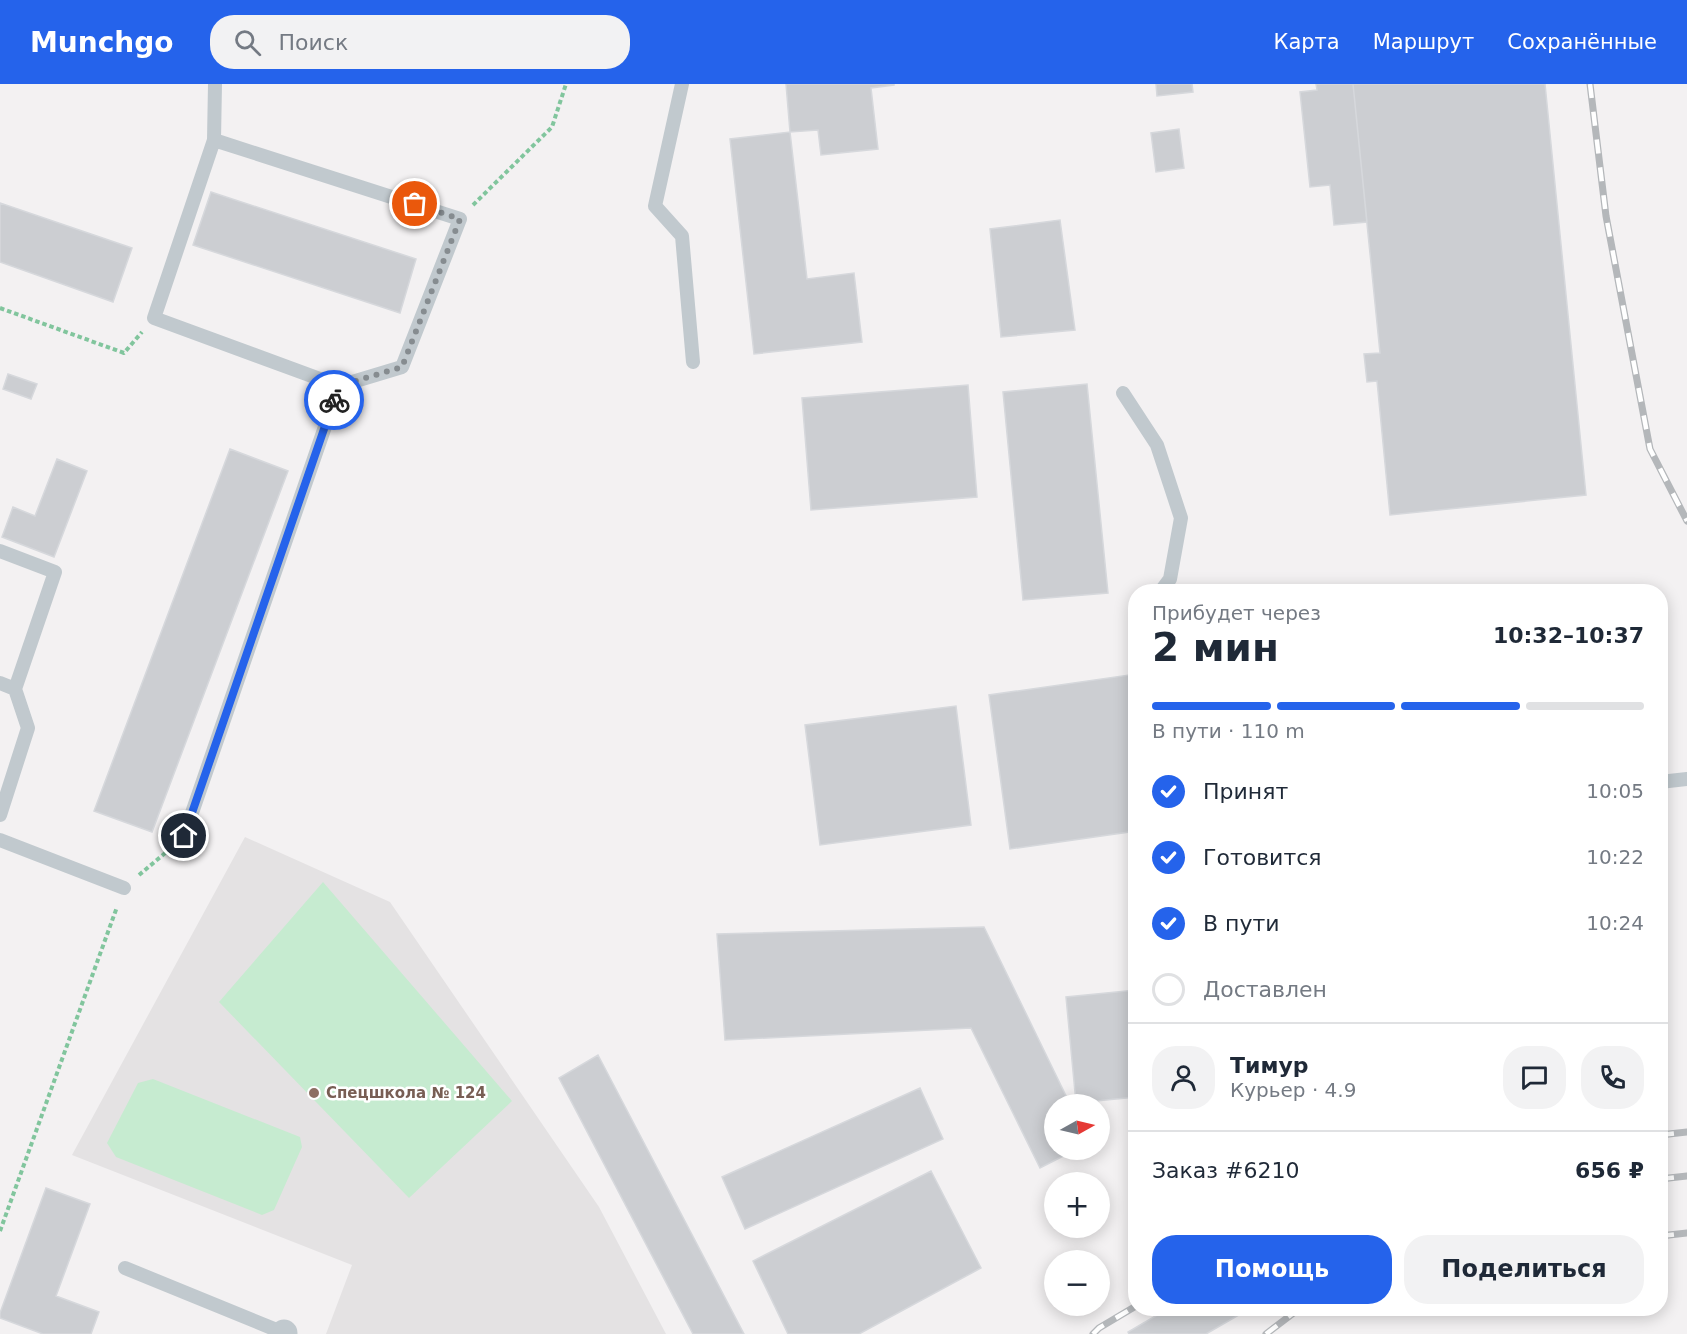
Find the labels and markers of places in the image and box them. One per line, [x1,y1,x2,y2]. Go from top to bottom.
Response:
pin [389,178,440,229]
pin [158,810,209,861]
place label: Спецшкола № 124 [326,1084,486,1102]
marker: Спецшкола № 124 [307,1086,321,1100]

